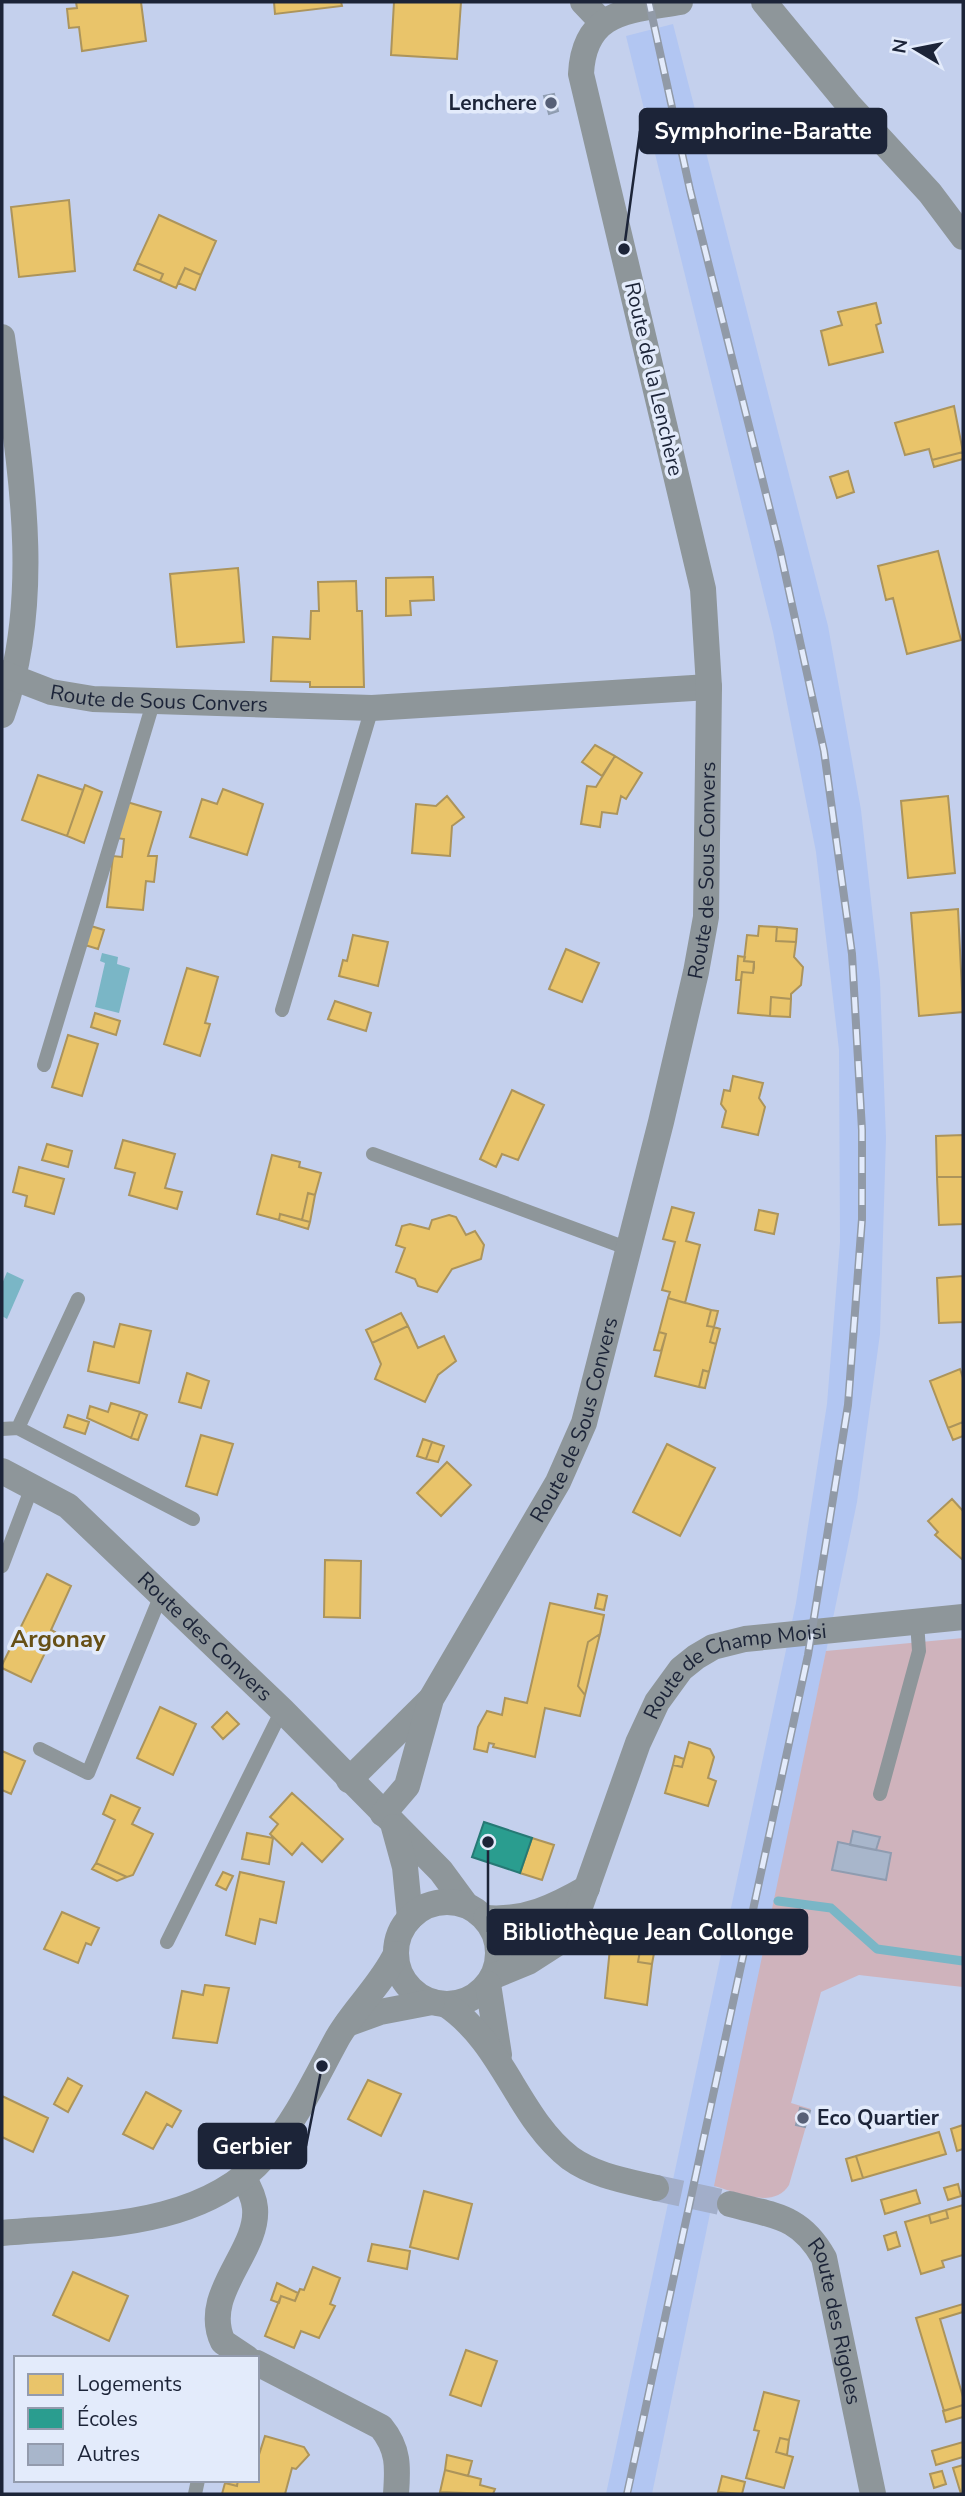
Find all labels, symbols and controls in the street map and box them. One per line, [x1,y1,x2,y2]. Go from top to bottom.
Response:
north arrow [881,14,951,84]
text: N [886,37,914,55]
place label: Lenchere [449,89,537,117]
marker: Lenchere [543,95,559,111]
callout: Symphorine-Baratte [640,109,886,153]
text: Symphorine-Baratte [654,116,872,147]
street label: Route de la Lenchère [618,279,690,479]
street label: Route de Sous Convers [48,678,268,719]
street label: Route de Sous Convers [681,761,722,981]
street label: Route de Sous Convers [523,1314,625,1528]
street label: Route des Convers [132,1566,279,1708]
street label: Route de Champ Moisi [637,1617,828,1724]
district label: Argonay [10,1623,106,1655]
callout: Bibliothèque Jean Collonge [488,1910,807,1954]
text: Bibliothèque Jean Collonge [503,1917,793,1948]
place label: Eco Quartier [817,2104,940,2132]
marker: Eco Quartier [795,2110,811,2126]
callout: Gerbier [199,2124,306,2168]
text: Gerbier [212,2131,292,2162]
street label: Route des Rigoles [801,2232,868,2407]
legend [14,2356,259,2482]
text: Logements [77,2370,182,2398]
text: Écoles [77,2405,138,2433]
text: Autres [77,2440,140,2468]

